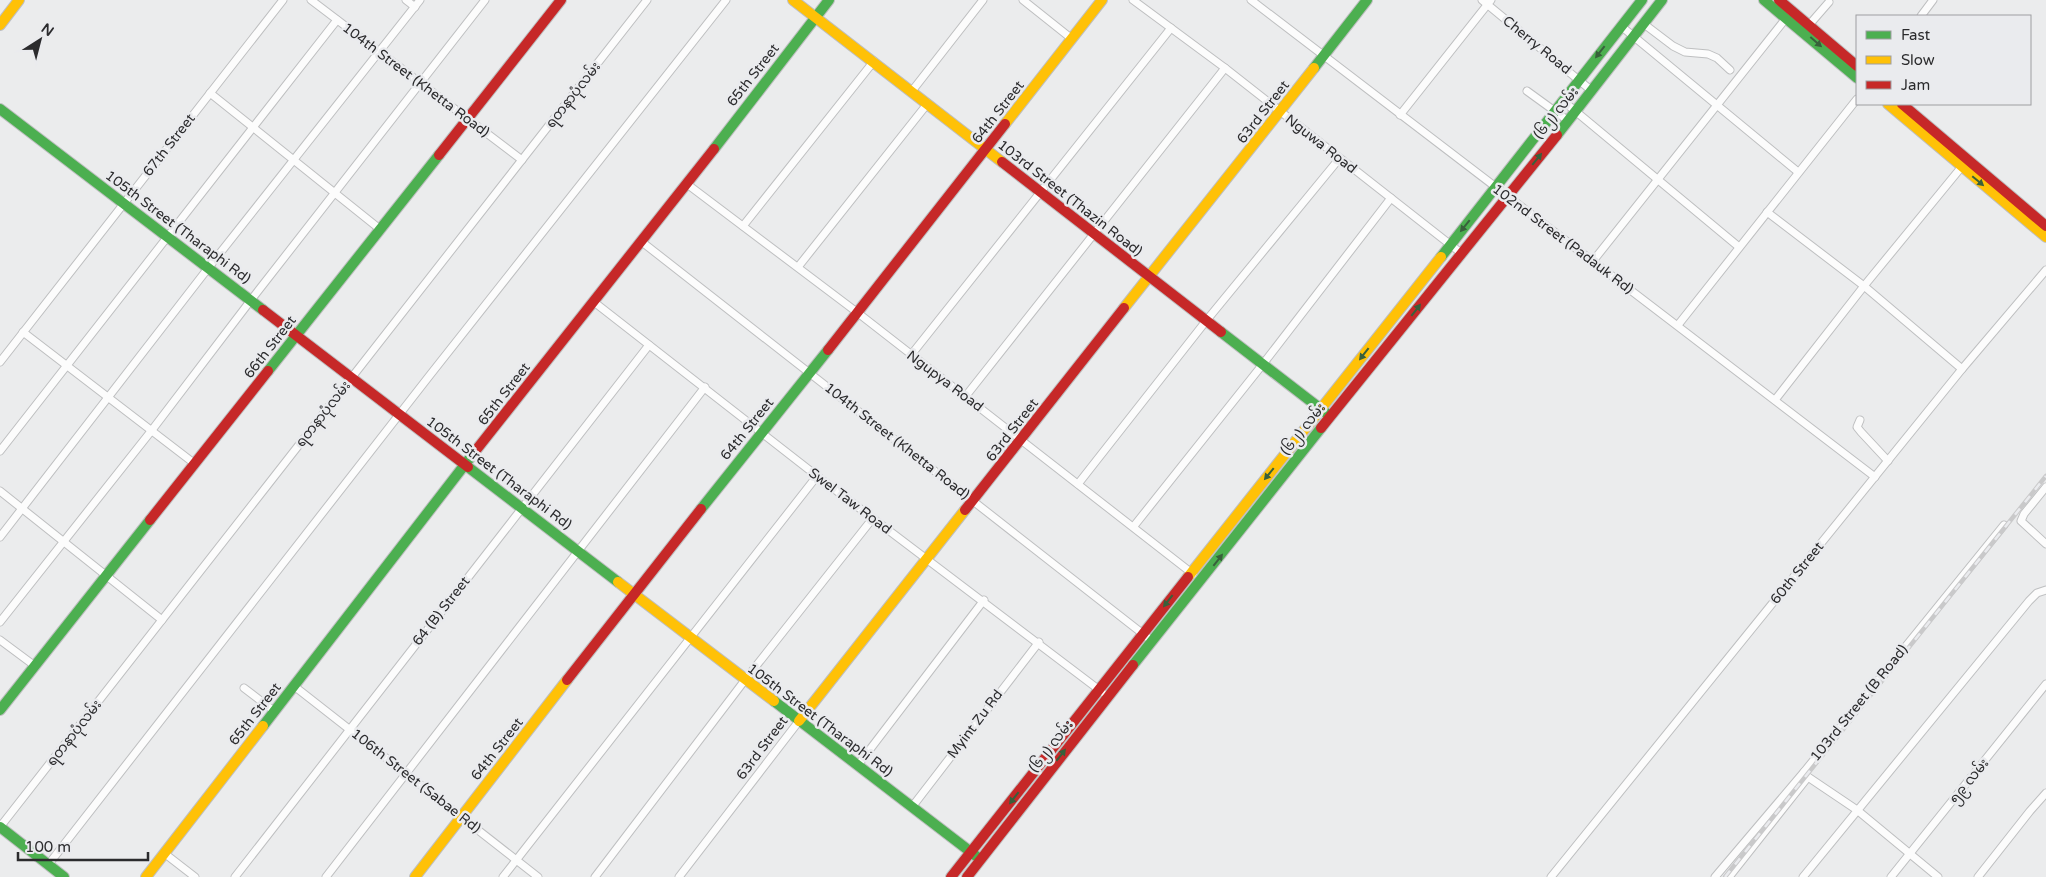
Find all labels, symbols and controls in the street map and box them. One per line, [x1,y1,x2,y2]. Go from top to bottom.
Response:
street label: Cherry Road [1499,12,1575,78]
north arrow [15,15,65,65]
legend [1856,15,2031,105]
street label: 104th Street (Khetta Road) [339,19,493,141]
text: N [38,20,57,40]
text: Fast [1901,26,1931,44]
one-way arrow [1809,36,1821,48]
street label: 65th Street [723,40,783,110]
one-way arrow [1595,45,1606,58]
text: Slow [1901,51,1935,69]
street label: ရတနာပုံလမ်း [540,57,606,133]
text: Jam [1901,76,1930,94]
street label: 64th Street [968,77,1028,147]
street label: 63rd Street [1233,77,1293,147]
street label: (၆၂) လမ်း [1528,82,1584,144]
street label: 67th Street [139,110,199,180]
street label: Nguwa Road [1282,111,1360,177]
street label: 103rd Street (Thazin Road) [994,136,1146,260]
one-way arrow [1531,152,1542,165]
street label: 105th Street (Tharaphi Rd) [102,167,254,287]
one-way arrow [1972,175,1985,186]
street label: 102nd Street (Padauk Rd) [1489,180,1637,298]
one-way arrow [1460,220,1471,233]
one-way arrow [1410,303,1421,316]
street label: 66th Street [240,312,300,382]
street label: Ngupya Road [903,347,987,415]
one-way arrow [1359,347,1369,360]
street label: 65th Street [474,359,534,429]
street label: ရတနာပုံလမ်း [290,376,356,452]
street label: 104th Street (Khetta Road) [821,379,973,503]
street label: 64th Street [717,394,778,464]
street label: 63rd Street [982,395,1042,465]
street label: (၆၂) လမ်း [1275,398,1331,460]
street label: 105th Street (Tharaphi Rd) [423,413,575,533]
street label: Swel Taw Road [805,464,895,538]
one-way arrow [1263,467,1274,480]
street label: 60th Street [1767,538,1828,608]
one-way arrow [1212,554,1223,567]
street label: 64 (B) Street [409,572,474,649]
one-way arrow [1162,595,1173,608]
street label: 103rd Street (B Road) [1807,641,1911,765]
street label: 105th Street (Tharaphi Rd) [744,660,896,780]
street label: 65th Street [225,679,285,749]
street label: Myint Zu Rd [944,686,1006,762]
street label: ရတနာပုံလမ်း [41,695,107,771]
street label: 63rd Street [733,712,792,783]
street label: 64th Street [467,714,527,784]
street label: (၆၂) လမ်း [1024,715,1079,778]
street label: 106th Street (Sabae Rd) [348,725,484,837]
one-way arrow [1056,748,1066,762]
street label: ၅၉ လမ်း [1944,754,1995,809]
one-way arrow [1008,792,1019,805]
scale bar [18,830,148,862]
text: 100 m [25,838,71,856]

